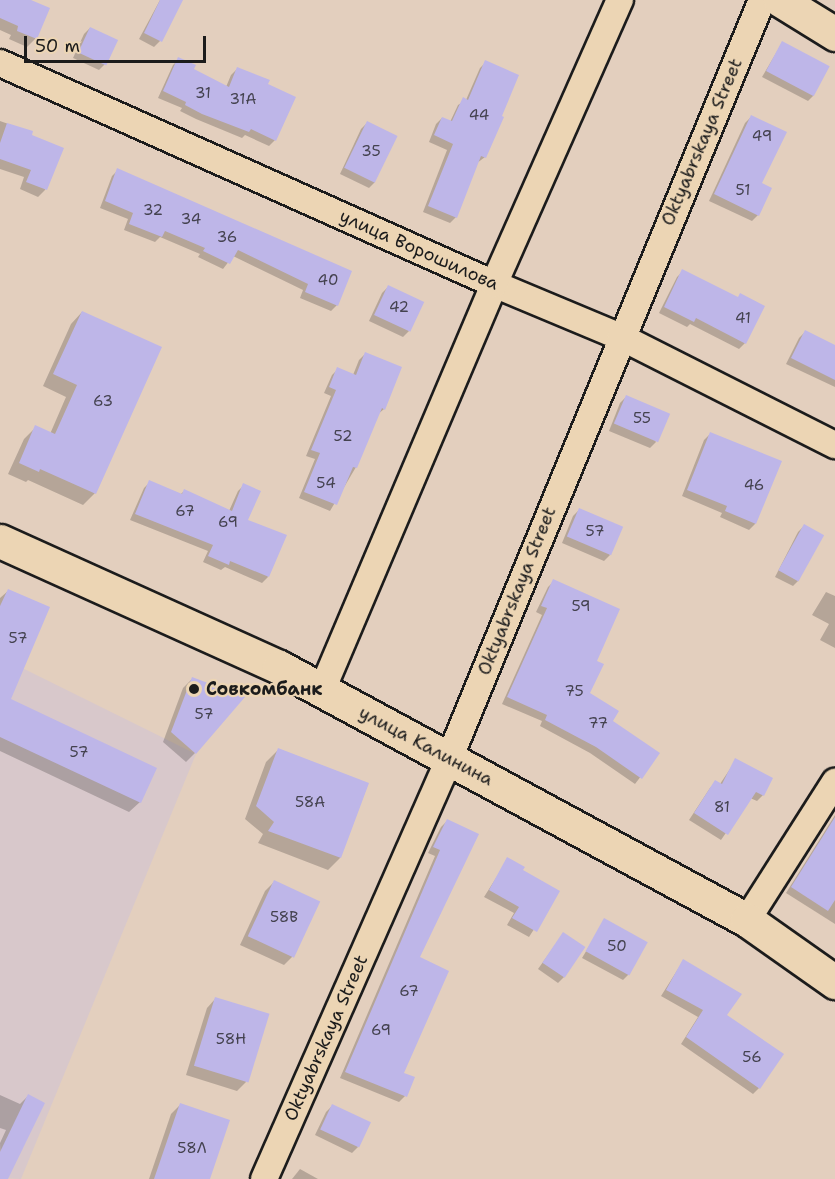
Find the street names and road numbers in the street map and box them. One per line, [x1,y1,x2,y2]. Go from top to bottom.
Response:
street label: Oktyabrskaya Street [657,55,747,229]
street label: улица Ворошилова [336,205,502,295]
street label: Oktyabrskaya Street [473,504,561,678]
street label: улица Калинина [355,702,497,790]
street label: Oktyabrskaya Street [280,952,372,1124]

